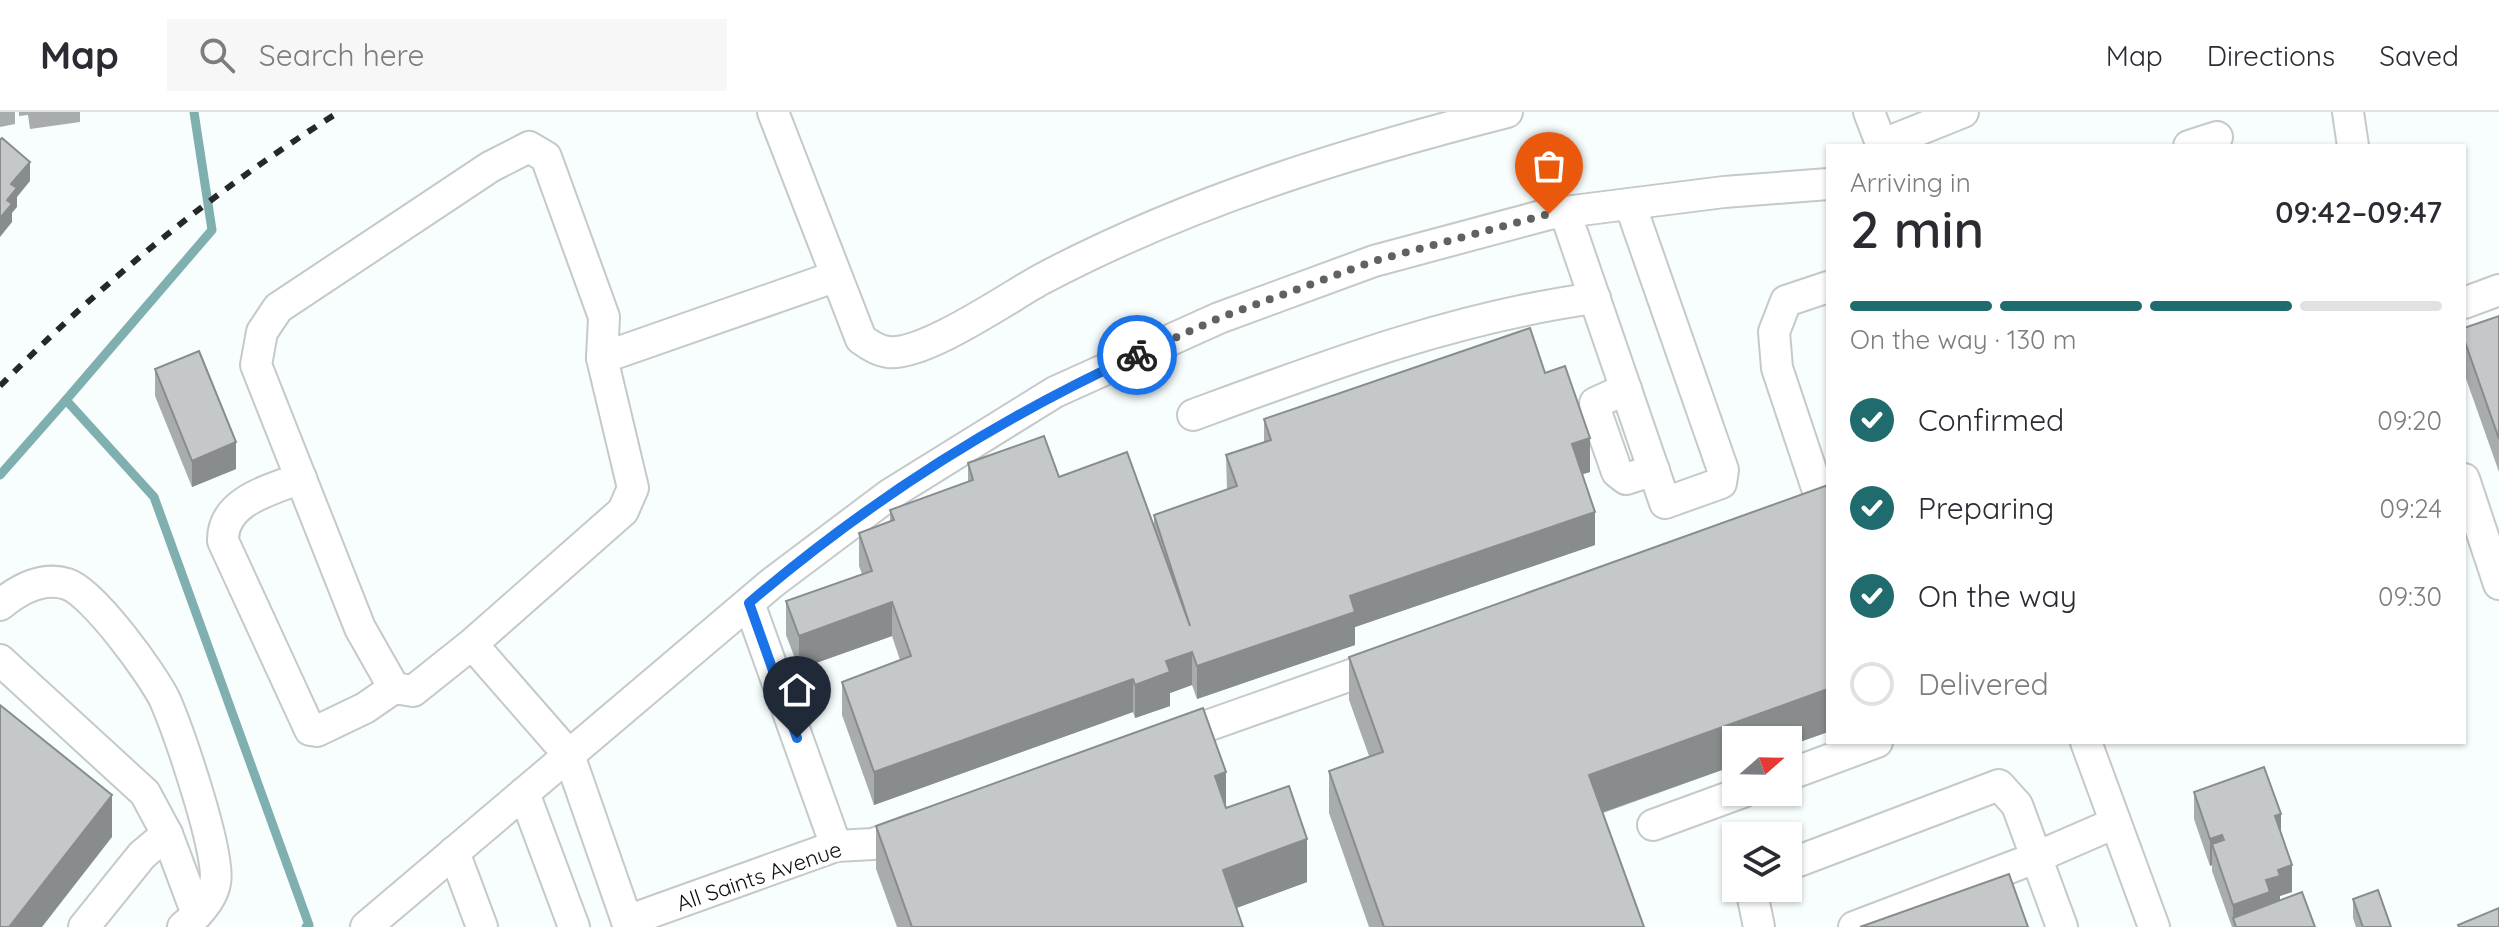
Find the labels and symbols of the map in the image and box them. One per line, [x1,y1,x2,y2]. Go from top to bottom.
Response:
pin [1515,132,1583,214]
courier [1097,315,1177,395]
pin [763,656,831,738]
north arrow [1722,726,1802,806]
street label: All Saints Avenue [673,835,845,917]

